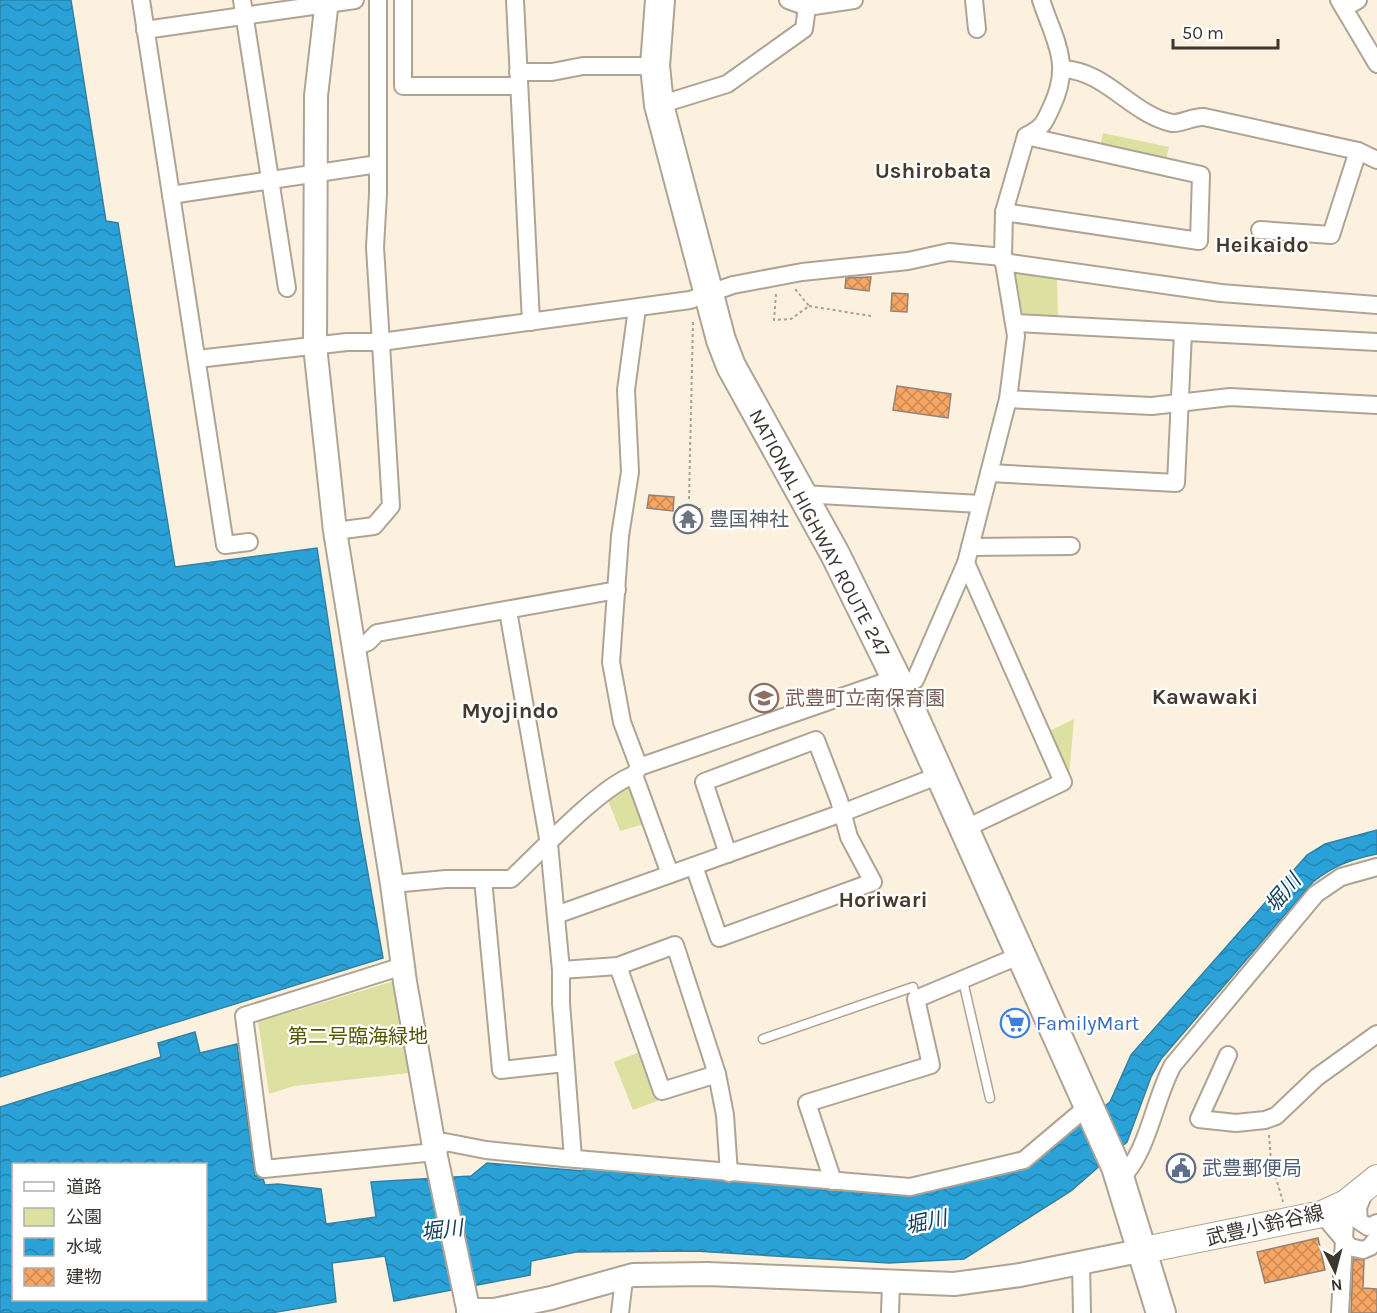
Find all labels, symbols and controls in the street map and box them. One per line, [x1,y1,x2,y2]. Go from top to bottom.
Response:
scale bar [1173,12,1278,50]
text: 50 m [1182,22,1224,44]
district label: Ushirobata [875,158,991,184]
district label: Heikaido [1215,232,1309,258]
street label: NATIONAL HIGHWAY ROUTE 247 [744,405,895,662]
temple icon: 豊国神社 [672,503,704,535]
place label: 豊国神社 [709,508,789,531]
school or university icon: 武豊町立南保育園 [748,682,780,714]
district label: Kawawaki [1152,684,1258,710]
place label: 武豊町立南保育園 [785,687,945,710]
district label: Myojindo [461,698,559,724]
water label: 堀川 [1260,868,1307,917]
district label: Horiwari [838,887,928,913]
supermarket icon: FamilyMart [999,1007,1031,1039]
place label: FamilyMart [1036,1012,1140,1035]
park label: 第二号臨海緑地 [288,1025,428,1048]
public building icon: 武豊郵便局 [1165,1152,1197,1184]
place label: 武豊郵便局 [1202,1157,1302,1180]
legend [12,1163,207,1301]
text: 道路 [66,1176,102,1198]
street label: 武豊小鈴谷線 [1204,1201,1326,1250]
water label: 堀川 [903,1205,951,1238]
text: 公園 [66,1206,102,1228]
water label: 堀川 [420,1215,466,1244]
text: 水域 [66,1236,102,1258]
north arrow [1305,1241,1365,1301]
text: 建物 [66,1266,102,1288]
text: N [1330,1275,1343,1295]

